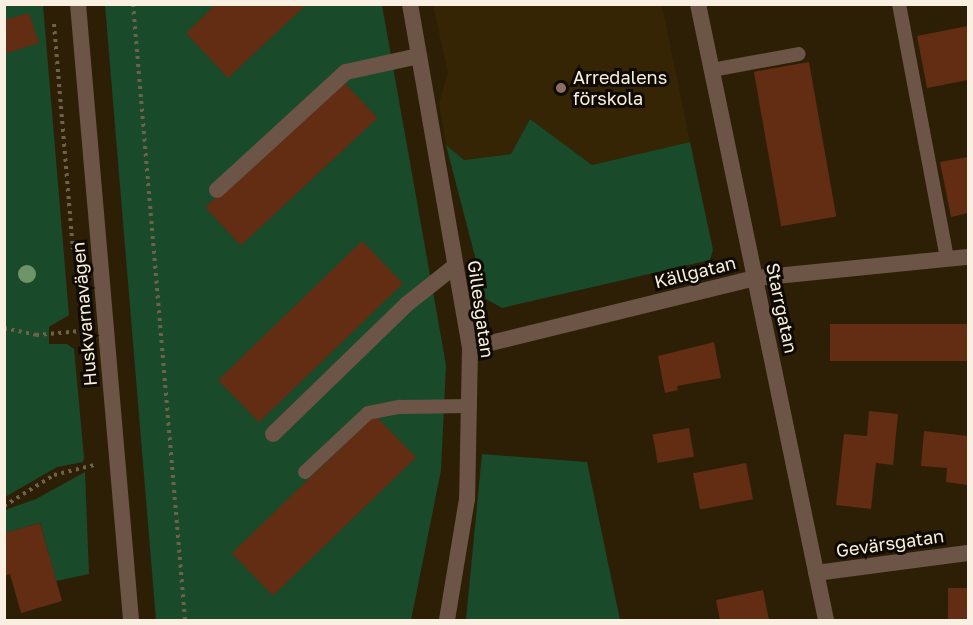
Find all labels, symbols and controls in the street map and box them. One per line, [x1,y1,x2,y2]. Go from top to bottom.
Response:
place label: Arredalens förskola [573,67,667,110]
marker: Arredalens förskola [554,81,568,95]
street label: Huskvarnavägen [67,241,101,387]
street label: Källgatan [652,251,738,293]
street label: Gillesgatan [463,259,499,359]
street label: Starrgatan [762,261,802,355]
street label: Gevärsgatan [835,525,945,561]

